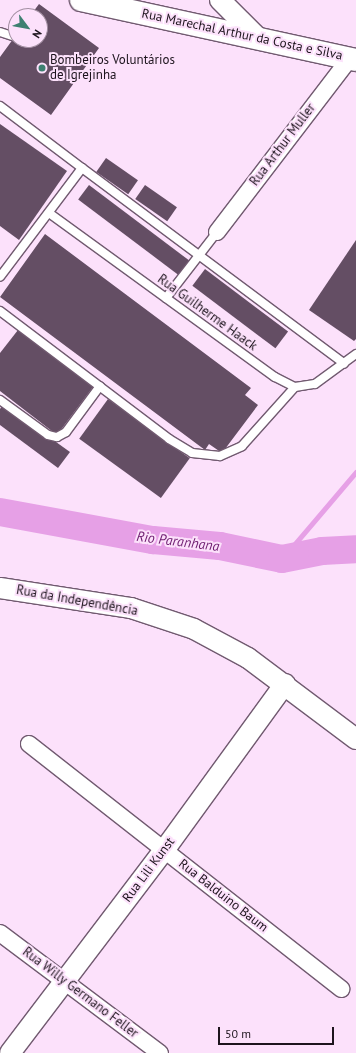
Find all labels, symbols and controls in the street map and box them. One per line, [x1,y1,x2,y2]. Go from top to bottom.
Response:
street label: Rua Marechal Arthur da Costa e Silva [140,6,344,64]
north arrow [8,8,48,48]
text: N [29,27,45,41]
place label: Bombeiros Voluntários de Igrejinha [50,53,175,84]
marker: Bombeiros Voluntários de Igrejinha [37,63,47,73]
street label: Rua Arthur Muller [247,101,319,189]
street label: Rua Guilherme Haack [154,272,260,354]
water label: Rio Paranhana [136,528,220,554]
street label: Rua da Independência [15,583,139,619]
street label: Rua Lili Kunst [120,835,178,905]
street label: Rua Balduino Baum [175,856,271,936]
street label: Rua Willy Germano Feller [19,944,141,1042]
scale bar [220,1019,336,1045]
text: 50 m [225,1026,251,1041]

